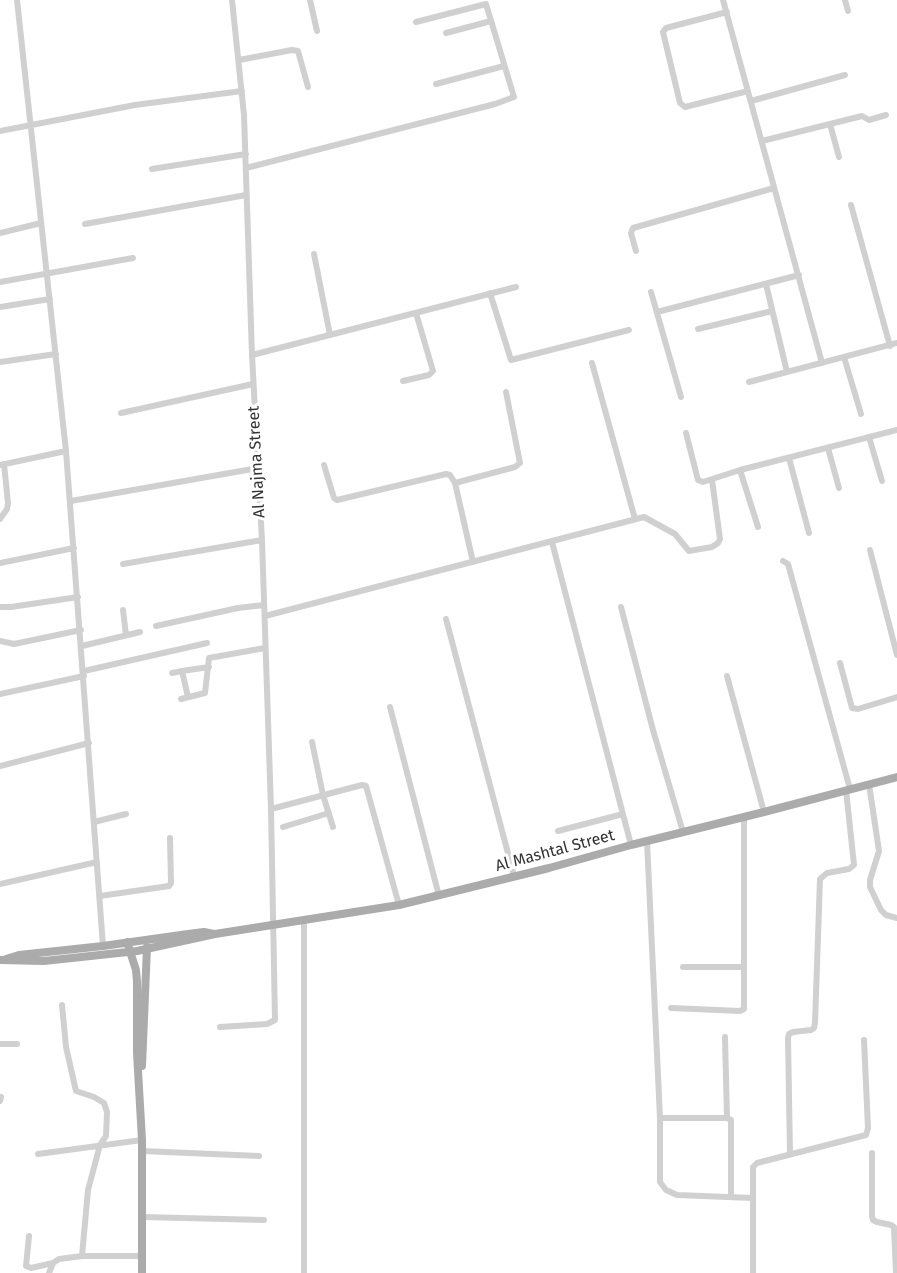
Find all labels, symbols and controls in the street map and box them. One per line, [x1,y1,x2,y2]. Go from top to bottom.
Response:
street label: Al Najma Street [244,406,270,518]
street label: Al Mashtal Street [493,826,617,876]

